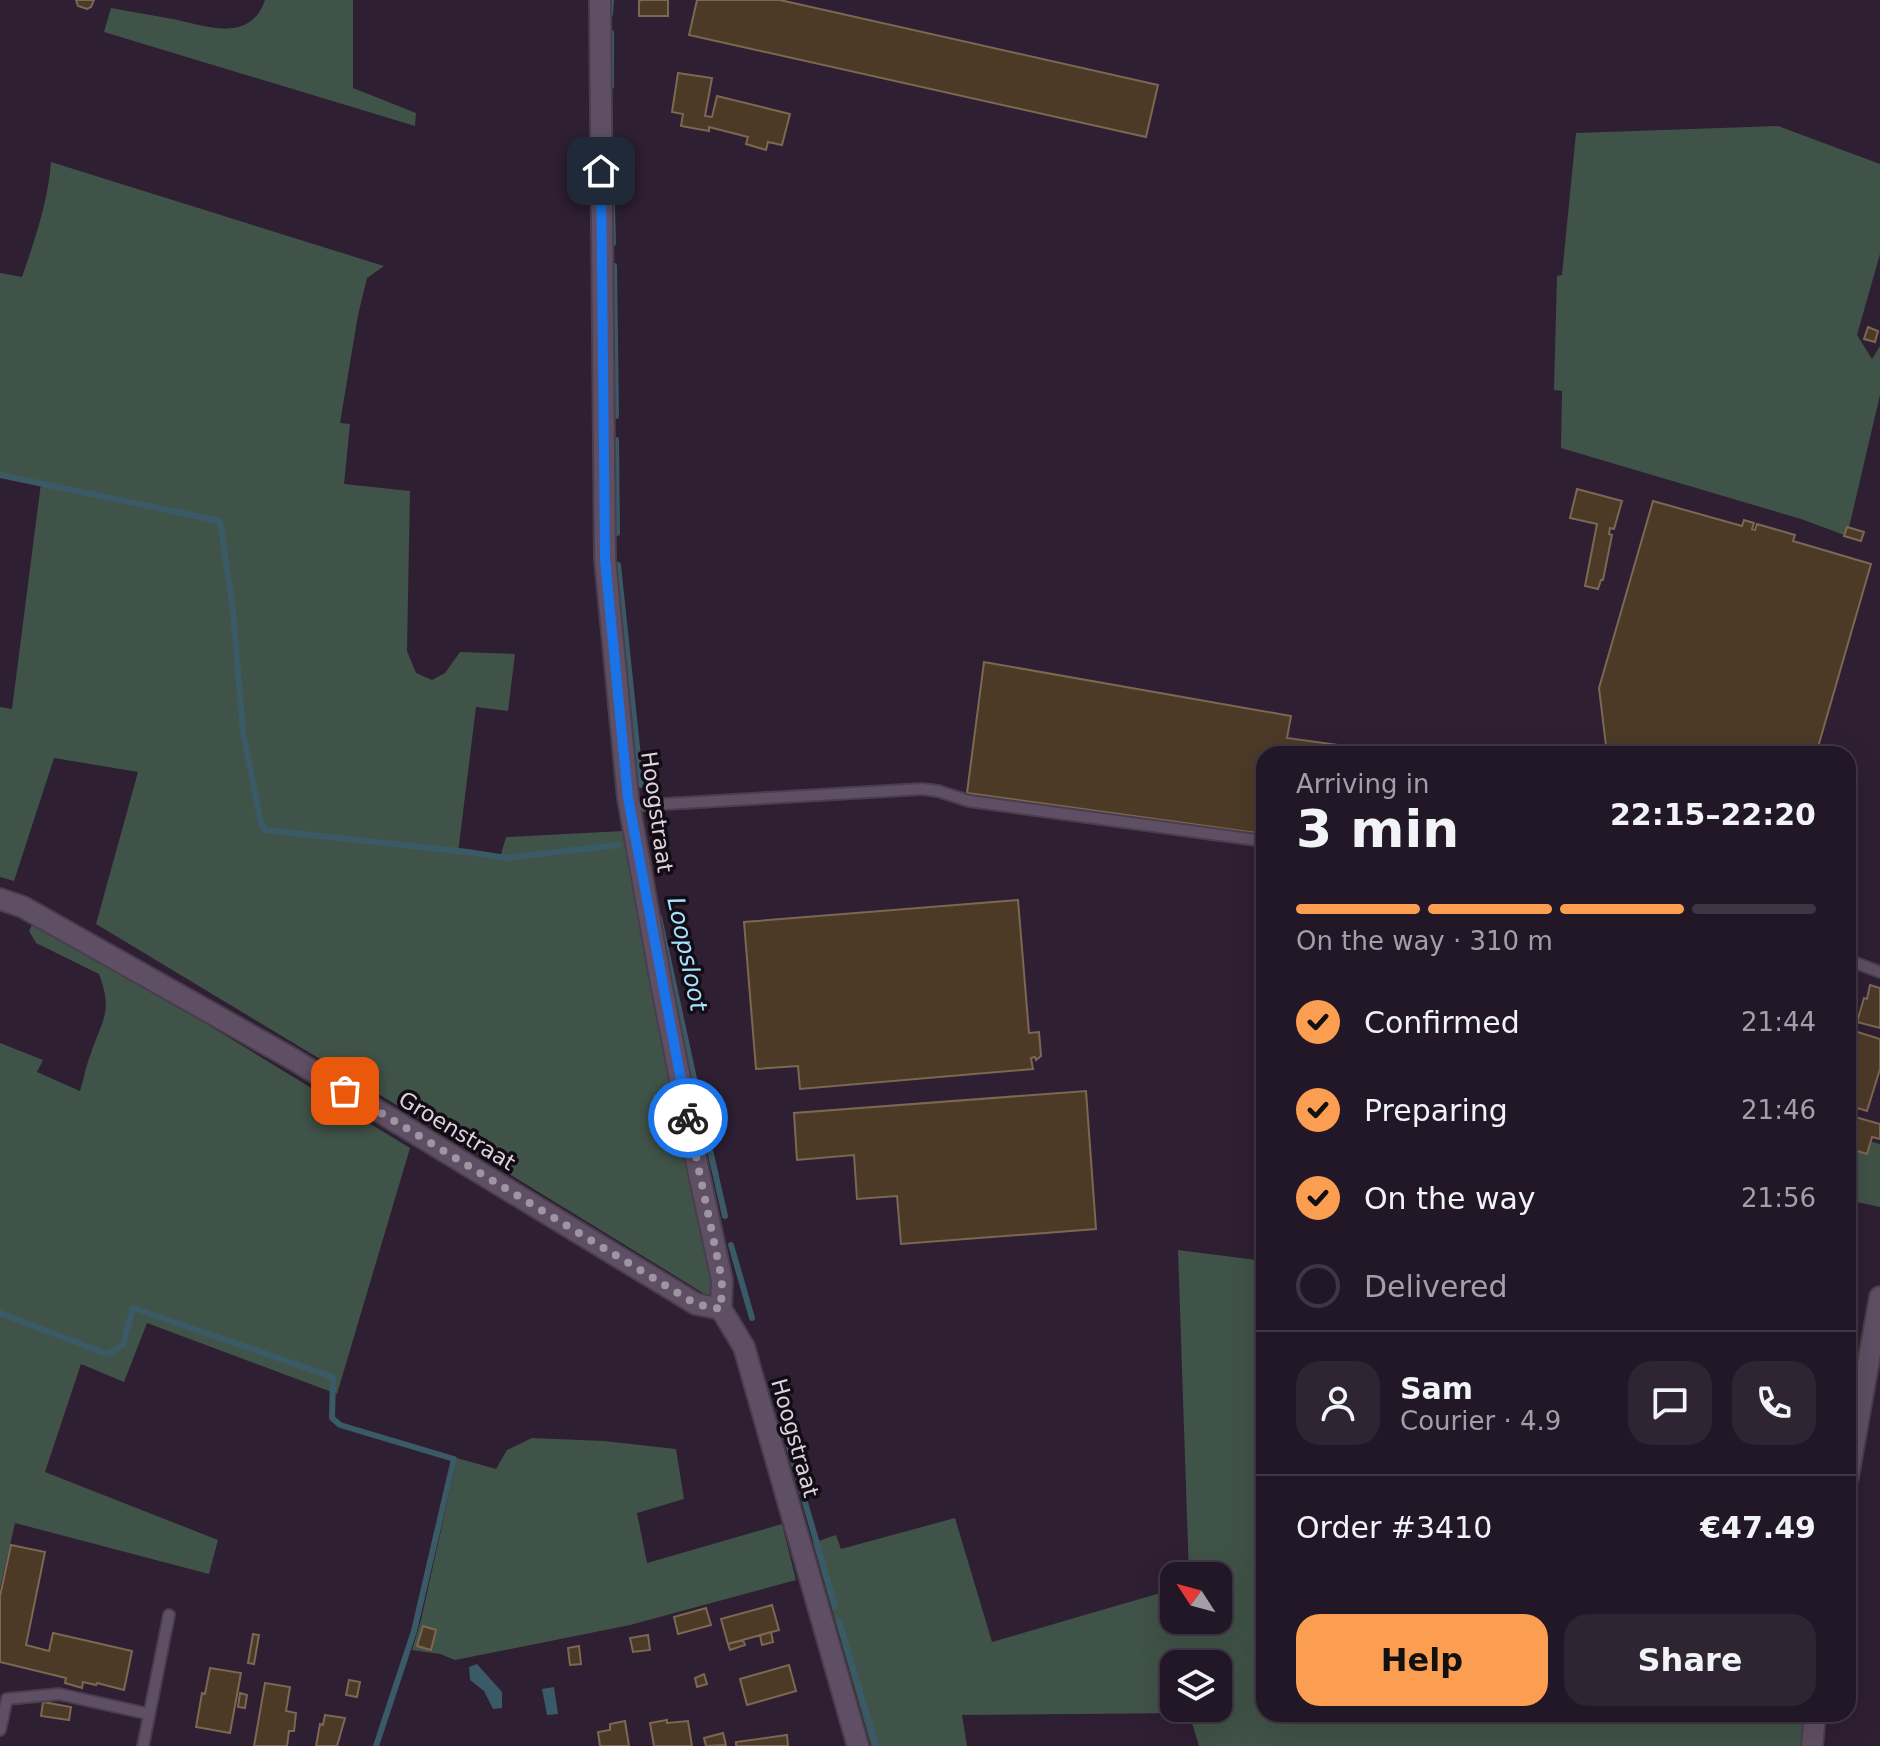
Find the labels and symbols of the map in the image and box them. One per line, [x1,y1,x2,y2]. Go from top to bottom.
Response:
pin [567,137,635,205]
street label: Hoogstraat [636,750,678,875]
water label: Loopsloot [661,894,713,1015]
pin [311,1057,379,1125]
courier [648,1078,728,1158]
street label: Groenstraat [394,1086,520,1176]
street label: Hoogstraat [766,1376,824,1501]
north arrow [1160,1562,1232,1634]

